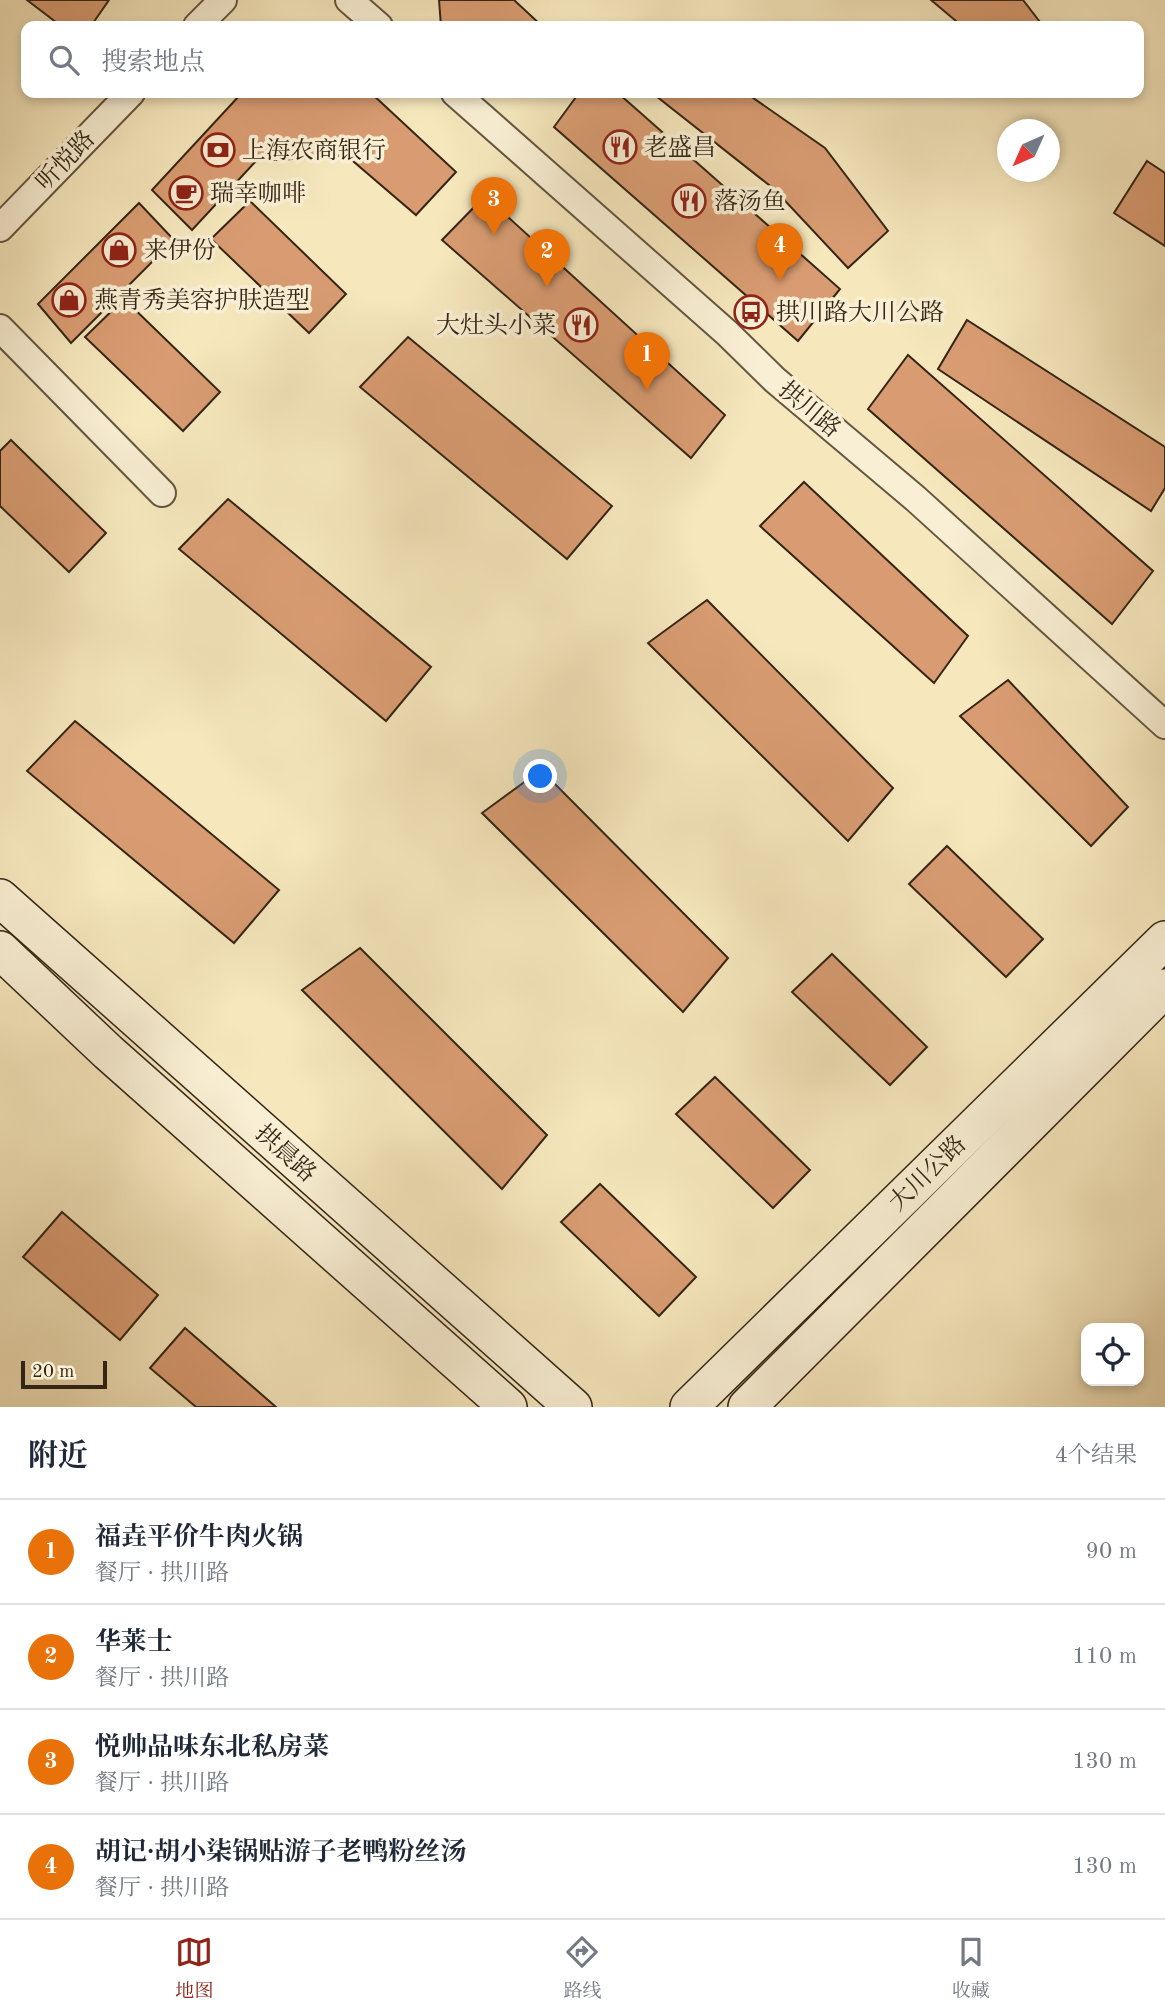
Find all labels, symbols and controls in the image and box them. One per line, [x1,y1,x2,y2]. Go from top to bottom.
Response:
search box [21,21,1144,98]
icon: search [45,41,83,79]
text: 搜索地点 [101,50,205,76]
north arrow [997,119,1060,182]
street label: 听悦路 [31,125,100,196]
restaurant icon: 老盛昌 [601,128,639,166]
bank icon: 上海农商银行 [199,131,237,169]
place label: 老盛昌 [644,134,716,161]
place label: 上海农商银行 [242,137,386,164]
cafe icon: 瑞幸咖啡 [167,174,205,212]
pin: 3 [471,177,517,235]
place label: 瑞幸咖啡 [210,180,306,207]
restaurant icon: 落汤鱼 [670,182,708,220]
place label: 落汤鱼 [714,188,786,215]
pin: 4 [757,223,803,281]
pin: 2 [524,229,570,287]
shop icon: 来伊份 [100,231,138,269]
place label: 来伊份 [144,237,216,264]
shop icon: 燕青秀美容护肤造型 [50,281,88,319]
place label: 燕青秀美容护肤造型 [94,287,310,314]
bus stop icon: 拱川路大川公路 [732,293,770,331]
place label: 拱川路大川公路 [776,299,944,326]
restaurant icon: 大灶头小菜 [562,306,600,344]
place label: 大灶头小菜 [436,312,556,339]
pin: 1 [624,332,670,390]
street label: 拱川路 [773,376,846,443]
your location [523,759,557,793]
street label: 拱晨路 [250,1119,321,1187]
street label: 大川公路 [883,1130,971,1216]
map controls [1081,1323,1144,1386]
button: locate [1081,1323,1144,1386]
scale bar [21,1358,107,1390]
text: 20 m [32,1363,74,1382]
text: 附近 [28,1442,88,1472]
text: 4个结果 [1055,1444,1137,1467]
text: 福垚平价牛肉火锅 [95,1525,303,1551]
text: 1 [44,1540,58,1563]
text: 90 m [1086,1540,1137,1563]
text: 餐厅 · 拱川路 [95,1562,229,1585]
text: 华莱士 [95,1630,173,1656]
text: 2 [44,1645,58,1668]
text: 110 m [1072,1645,1137,1668]
text: 餐厅 · 拱川路 [95,1667,229,1690]
text: 悦帅品味东北私房菜 [95,1735,329,1761]
text: 3 [44,1750,58,1773]
text: 130 m [1072,1750,1137,1773]
text: 餐厅 · 拱川路 [95,1772,229,1795]
text: 胡记·胡小柒锅贴游子老鸭粉丝汤 [95,1840,466,1866]
text: 4 [44,1855,58,1878]
text: 130 m [1072,1855,1137,1878]
text: 餐厅 · 拱川路 [95,1877,229,1900]
tab: 地图 [175,1933,213,2004]
tab: 路线 [563,1933,602,2004]
tab: 收藏 [952,1933,990,2004]

